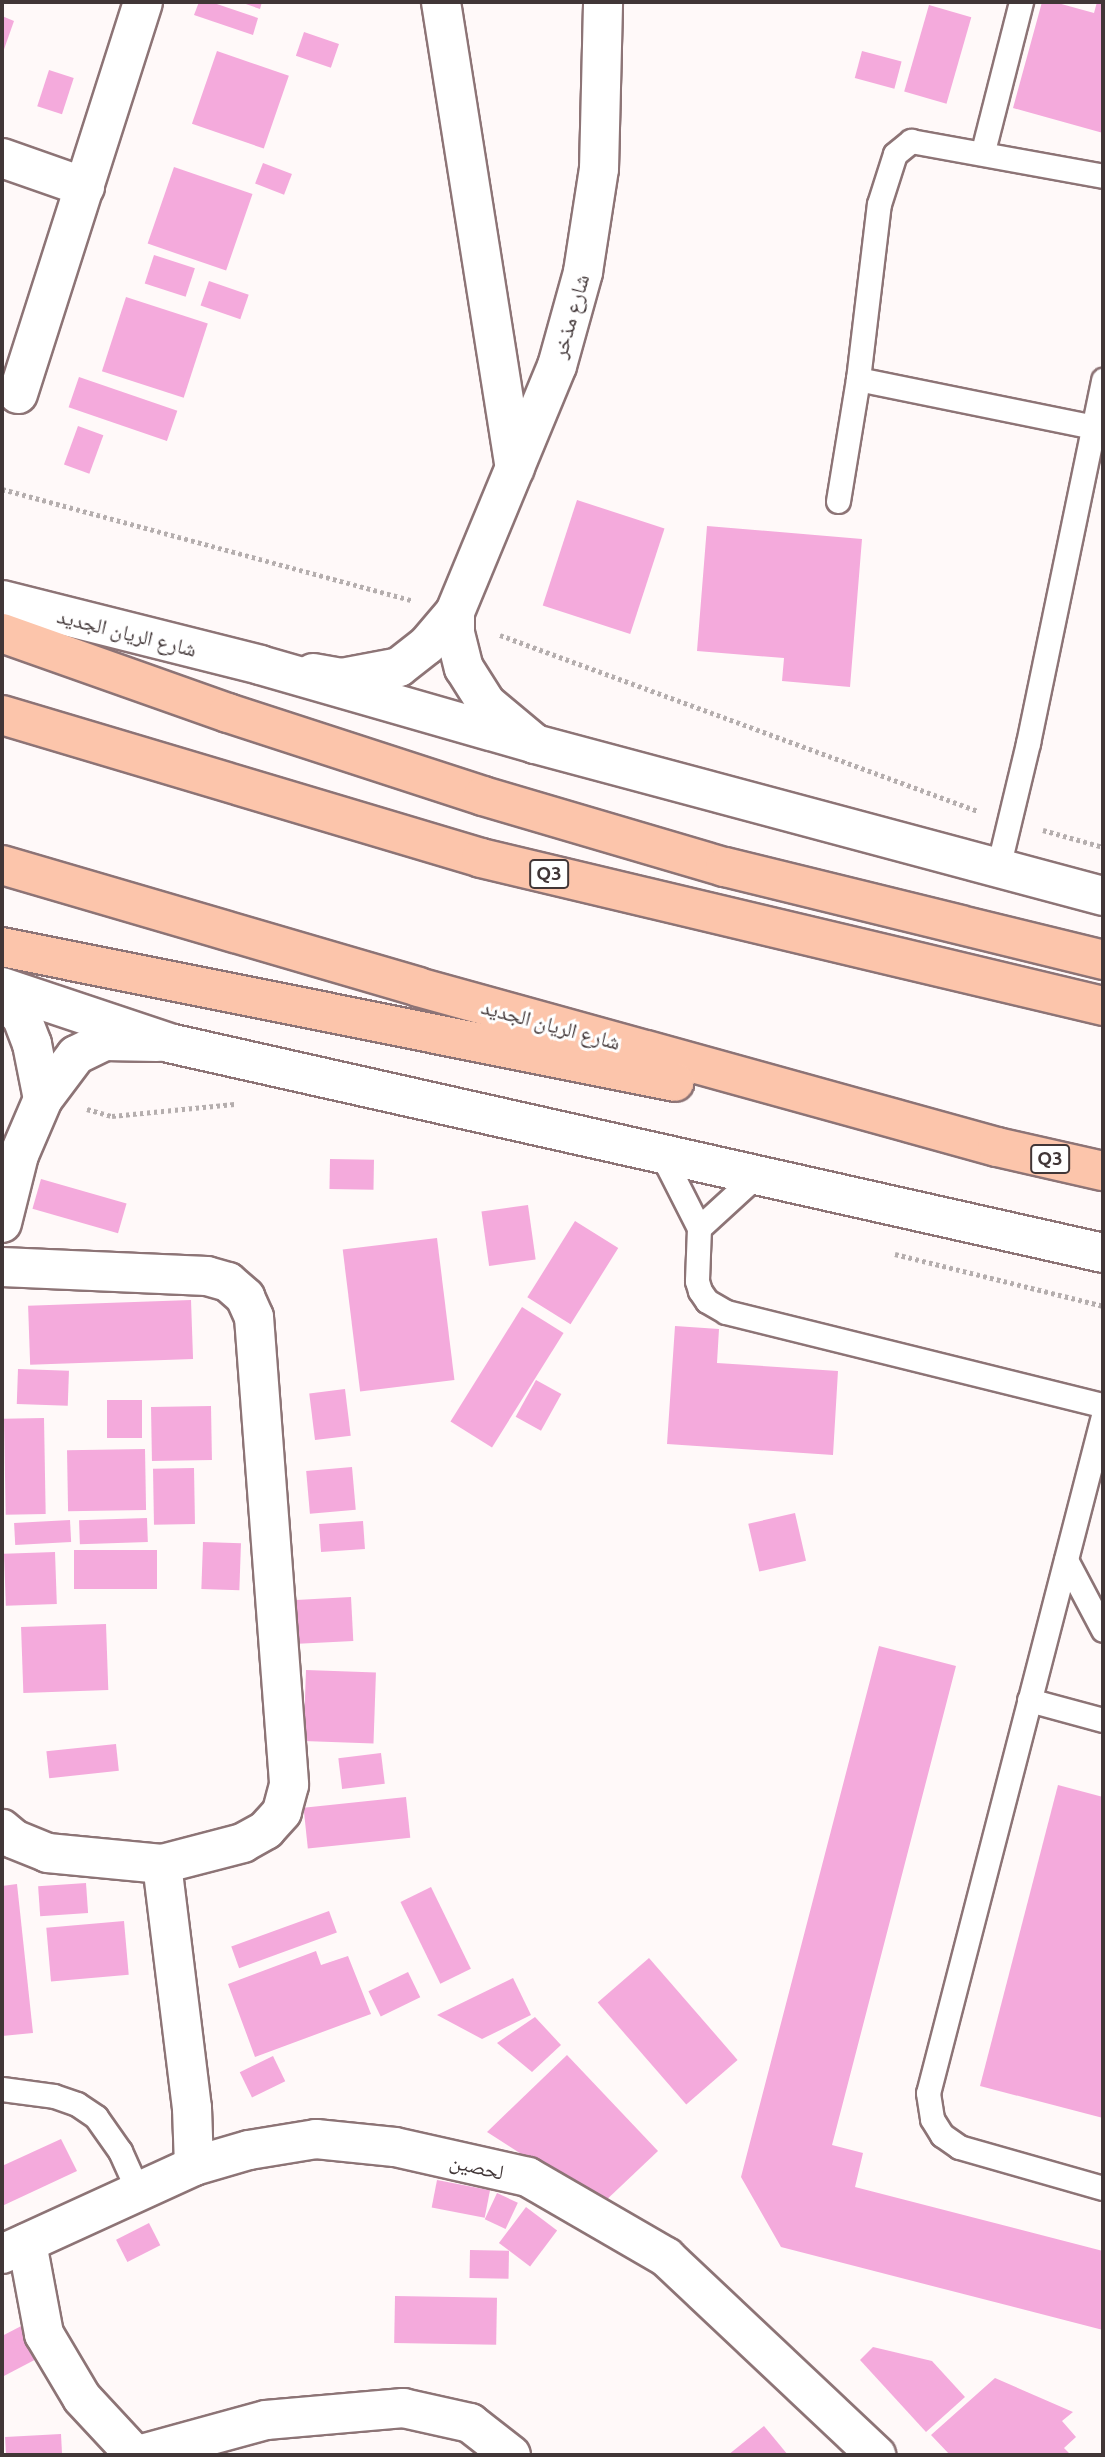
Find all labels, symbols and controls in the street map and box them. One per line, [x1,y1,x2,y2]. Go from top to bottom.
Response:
street label: شارع مذخر [546,271,594,361]
street label: شارع الريان الجديد [55,602,199,662]
road number: Q3 [528,859,570,890]
street label: شارع الريان الجديد [479,993,623,1055]
road number: Q3 [1029,1144,1071,1175]
street label: لحصين [448,2148,506,2184]

